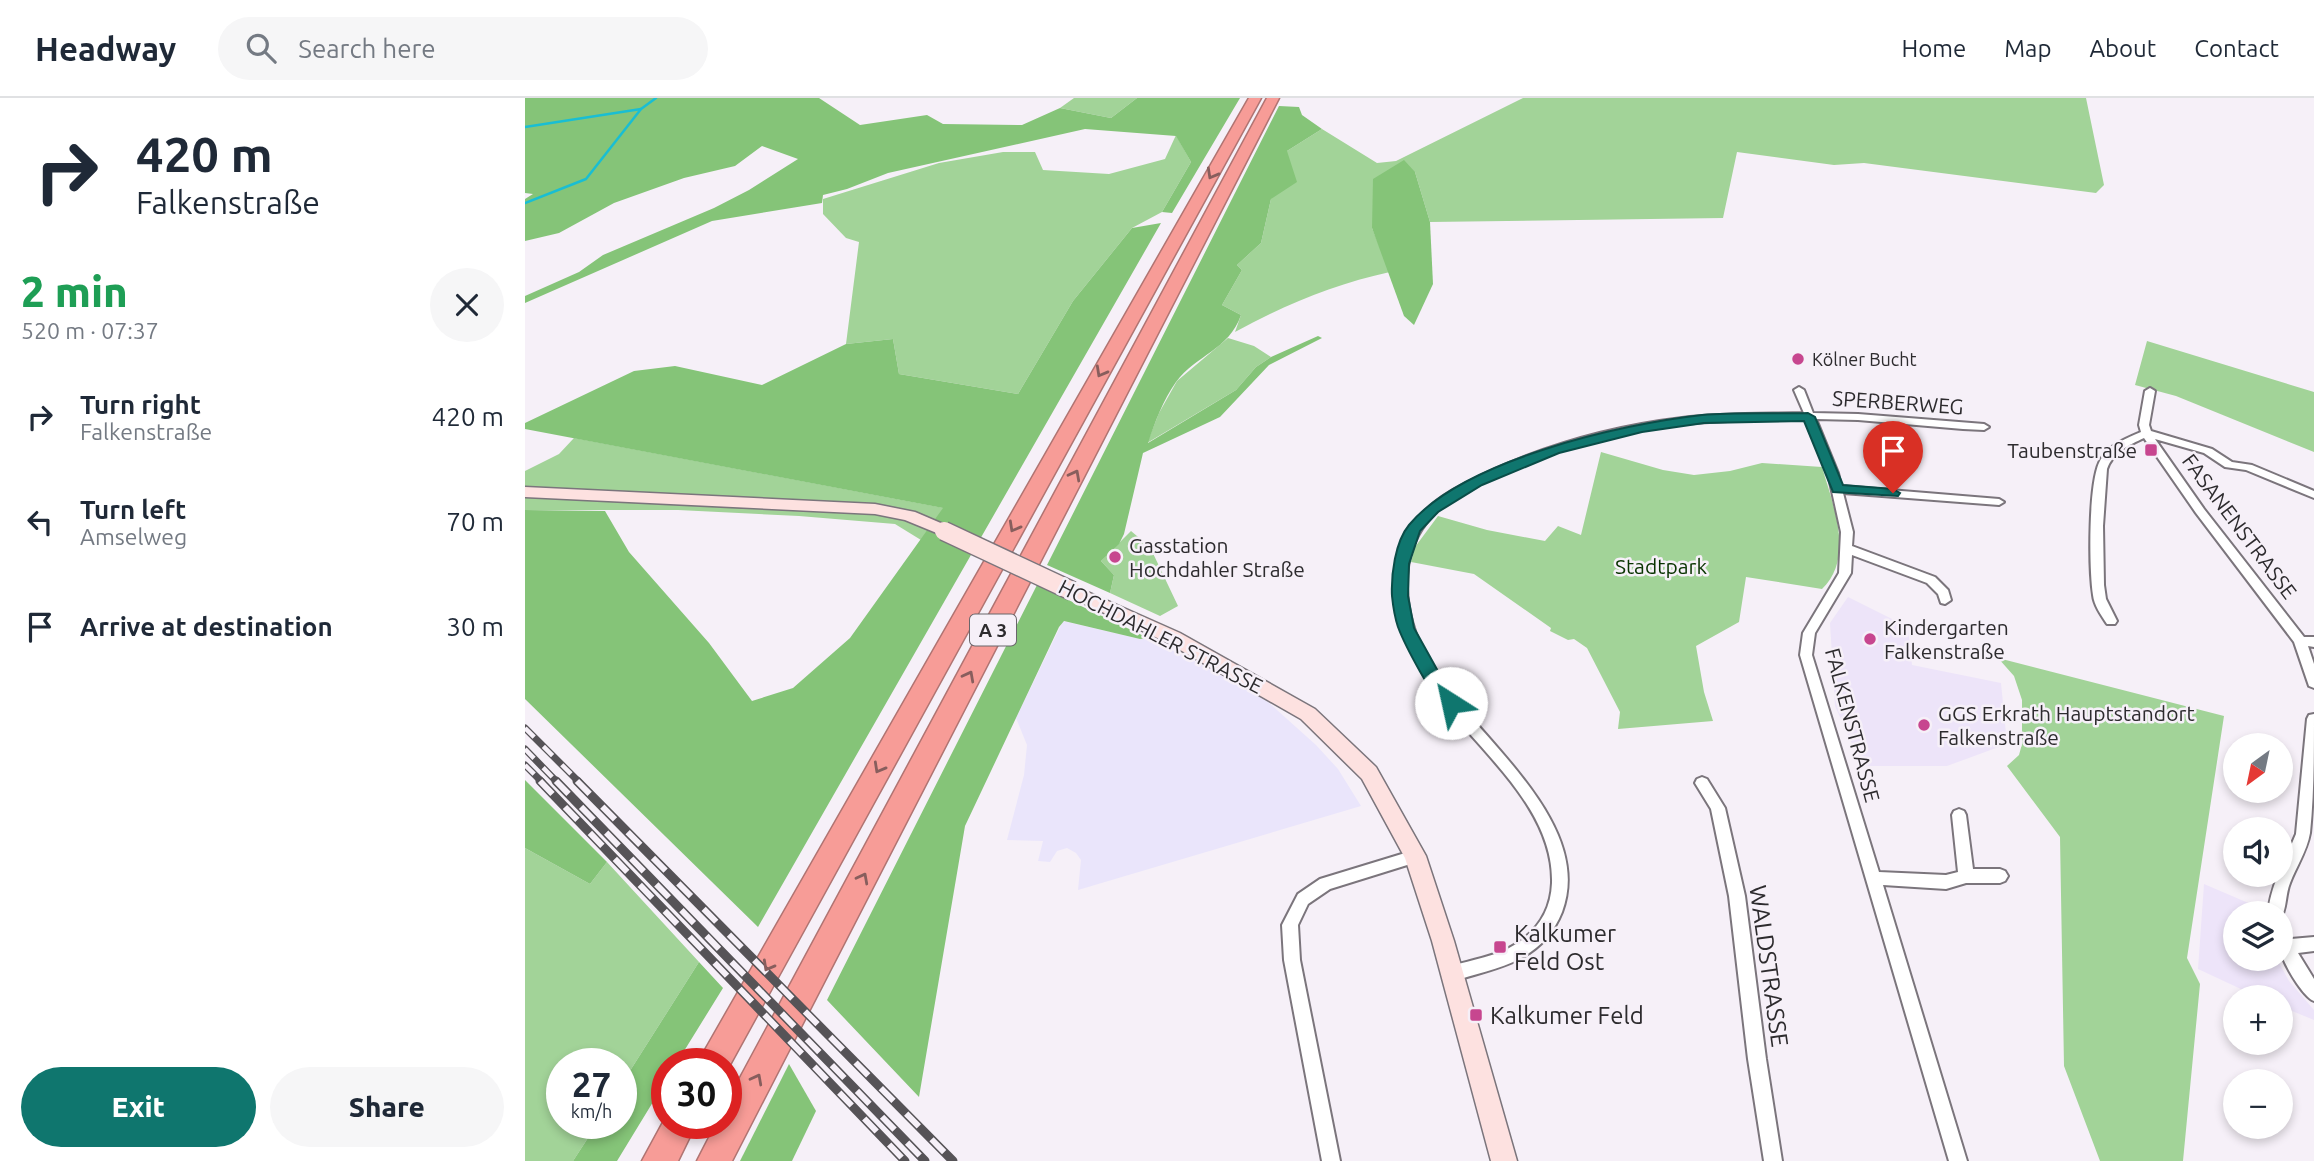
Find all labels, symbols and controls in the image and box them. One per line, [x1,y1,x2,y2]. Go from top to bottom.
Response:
search box [218,17,708,80]
icon: search [242,29,280,67]
text: Headway [35,30,176,67]
text: Search here [298,34,436,63]
text: Home [1901,35,1966,62]
text: Map [2004,35,2051,62]
text: About [2089,35,2156,62]
text: Contact [2194,35,2279,62]
icon: right [21,126,112,217]
text: 420 m [136,126,273,181]
one-way arrow [1207,167,1220,179]
text: Falkenstraße [136,184,320,220]
text: 2 min [21,268,128,315]
button: close [430,268,504,342]
text: 520 m · 07:37 [21,318,159,343]
place label: Kölner Bucht [1812,349,1917,369]
marker: Kölner Bucht [1790,351,1806,367]
one-way arrow [1096,365,1109,378]
street label: SPERBERWEG [1832,385,1964,419]
text: Turn right [80,390,201,419]
icon: right [21,398,59,436]
text: 420 m [432,402,504,431]
text: Falkenstraße [80,419,212,444]
pin [1863,421,1923,493]
icon: arrive [1874,432,1912,470]
place label: Taubenstraße [2007,438,2137,462]
marker: Taubenstraße [2143,442,2159,458]
street label: FASANENSTRASSE [2178,449,2302,603]
one-way arrow [1067,470,1080,482]
text: Turn left [80,495,186,524]
icon: left [21,503,59,541]
text: 70 m [446,507,504,536]
one-way arrow [1009,520,1022,533]
text: Amselweg [80,524,187,549]
place label: Gasstation Hochdahler Straße [1129,533,1305,581]
marker: Gasstation Hochdahler Straße [1107,549,1123,565]
park label: Stadtpark [1615,554,1707,578]
street label: HOCHDAHLER STRASSE [1055,574,1267,698]
icon: arrive [21,608,59,646]
text: Arrive at destination [80,612,333,641]
text: 30 m [446,612,504,641]
road number: A 3 [970,614,1016,646]
place label: Kindergarten Falkenstraße [1884,615,2009,663]
marker: Kindergarten Falkenstraße [1862,631,1878,647]
street label: FALKENSTRASSE [1821,645,1885,805]
position arrow [1414,666,1488,740]
one-way arrow [961,671,974,683]
place label: GGS Erkrath Hauptstandort Falkenstraße [1938,701,2195,749]
marker: GGS Erkrath Hauptstandort Falkenstraße [1916,717,1932,733]
north arrow [2223,733,2293,803]
map controls [2223,733,2293,1139]
one-way arrow [874,760,887,773]
button: sound [2223,817,2293,887]
one-way arrow [855,872,868,885]
street label: WALDSTRASSE [1744,884,1794,1048]
button: layers [2223,901,2293,971]
place label: Kalkumer Feld Ost [1514,920,1616,975]
marker: Kalkumer Feld Ost [1492,939,1508,955]
one-way arrow [763,959,776,971]
button: + [2223,985,2293,1055]
place label: Kalkumer Feld [1490,1002,1644,1029]
marker: Kalkumer Feld [1468,1007,1484,1023]
speed limit sign: 30 [651,1048,742,1139]
text: 27 [572,1064,611,1104]
button: Exit [21,1067,256,1147]
button: Share [270,1067,504,1147]
button: − [2223,1069,2293,1139]
one-way arrow [749,1074,762,1086]
text: km/h [571,1101,612,1121]

